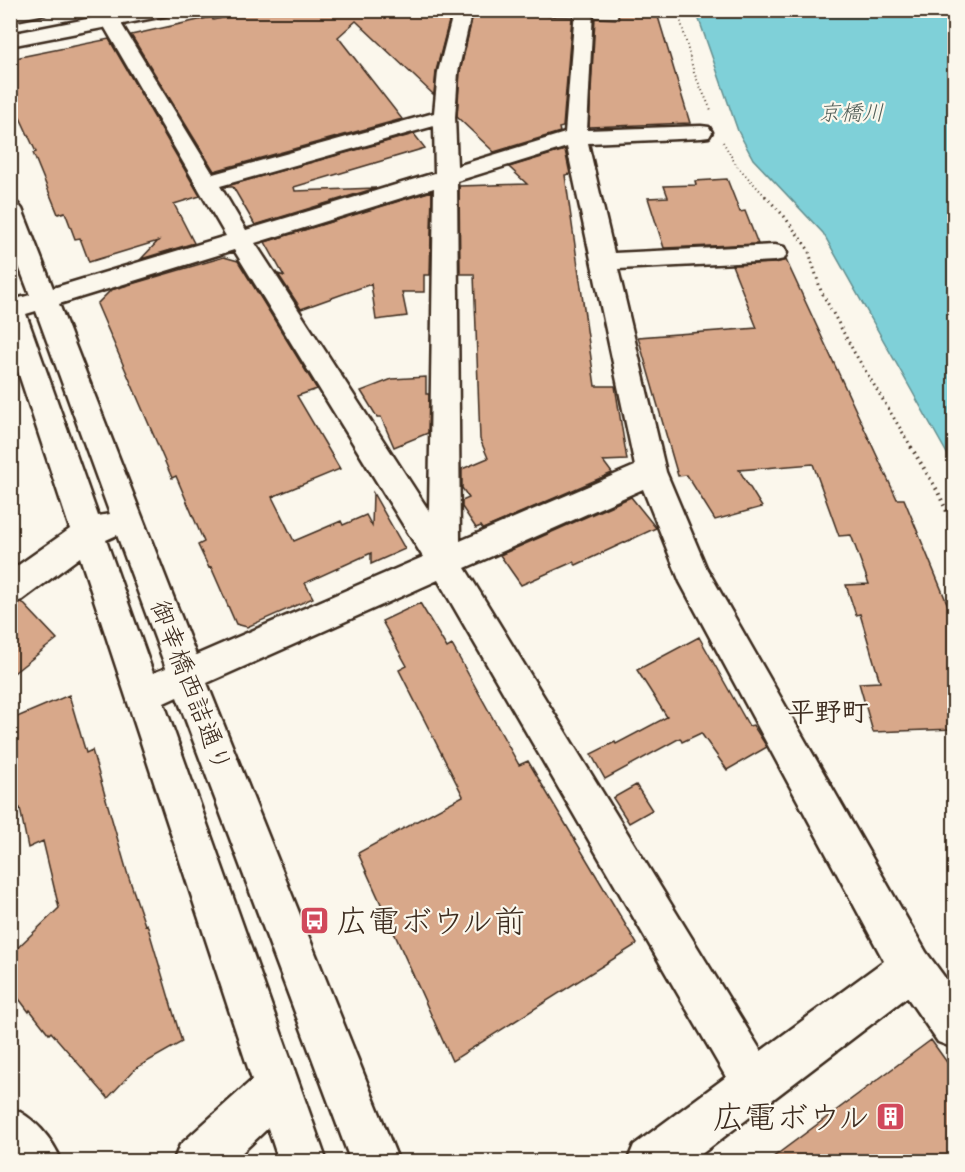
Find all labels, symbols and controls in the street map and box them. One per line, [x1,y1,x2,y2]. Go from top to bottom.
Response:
water label: 京橋川 [818,99,884,127]
street label: 御幸橋西詰通り [143,595,239,777]
district label: 平野町 [788,695,869,729]
place label: 広電ボウル前 [336,901,525,942]
bus stop icon: 広電ボウル前 [299,905,331,937]
place label: 広電ボウル [713,1097,870,1138]
building icon: 広電ボウル [875,1101,907,1133]

